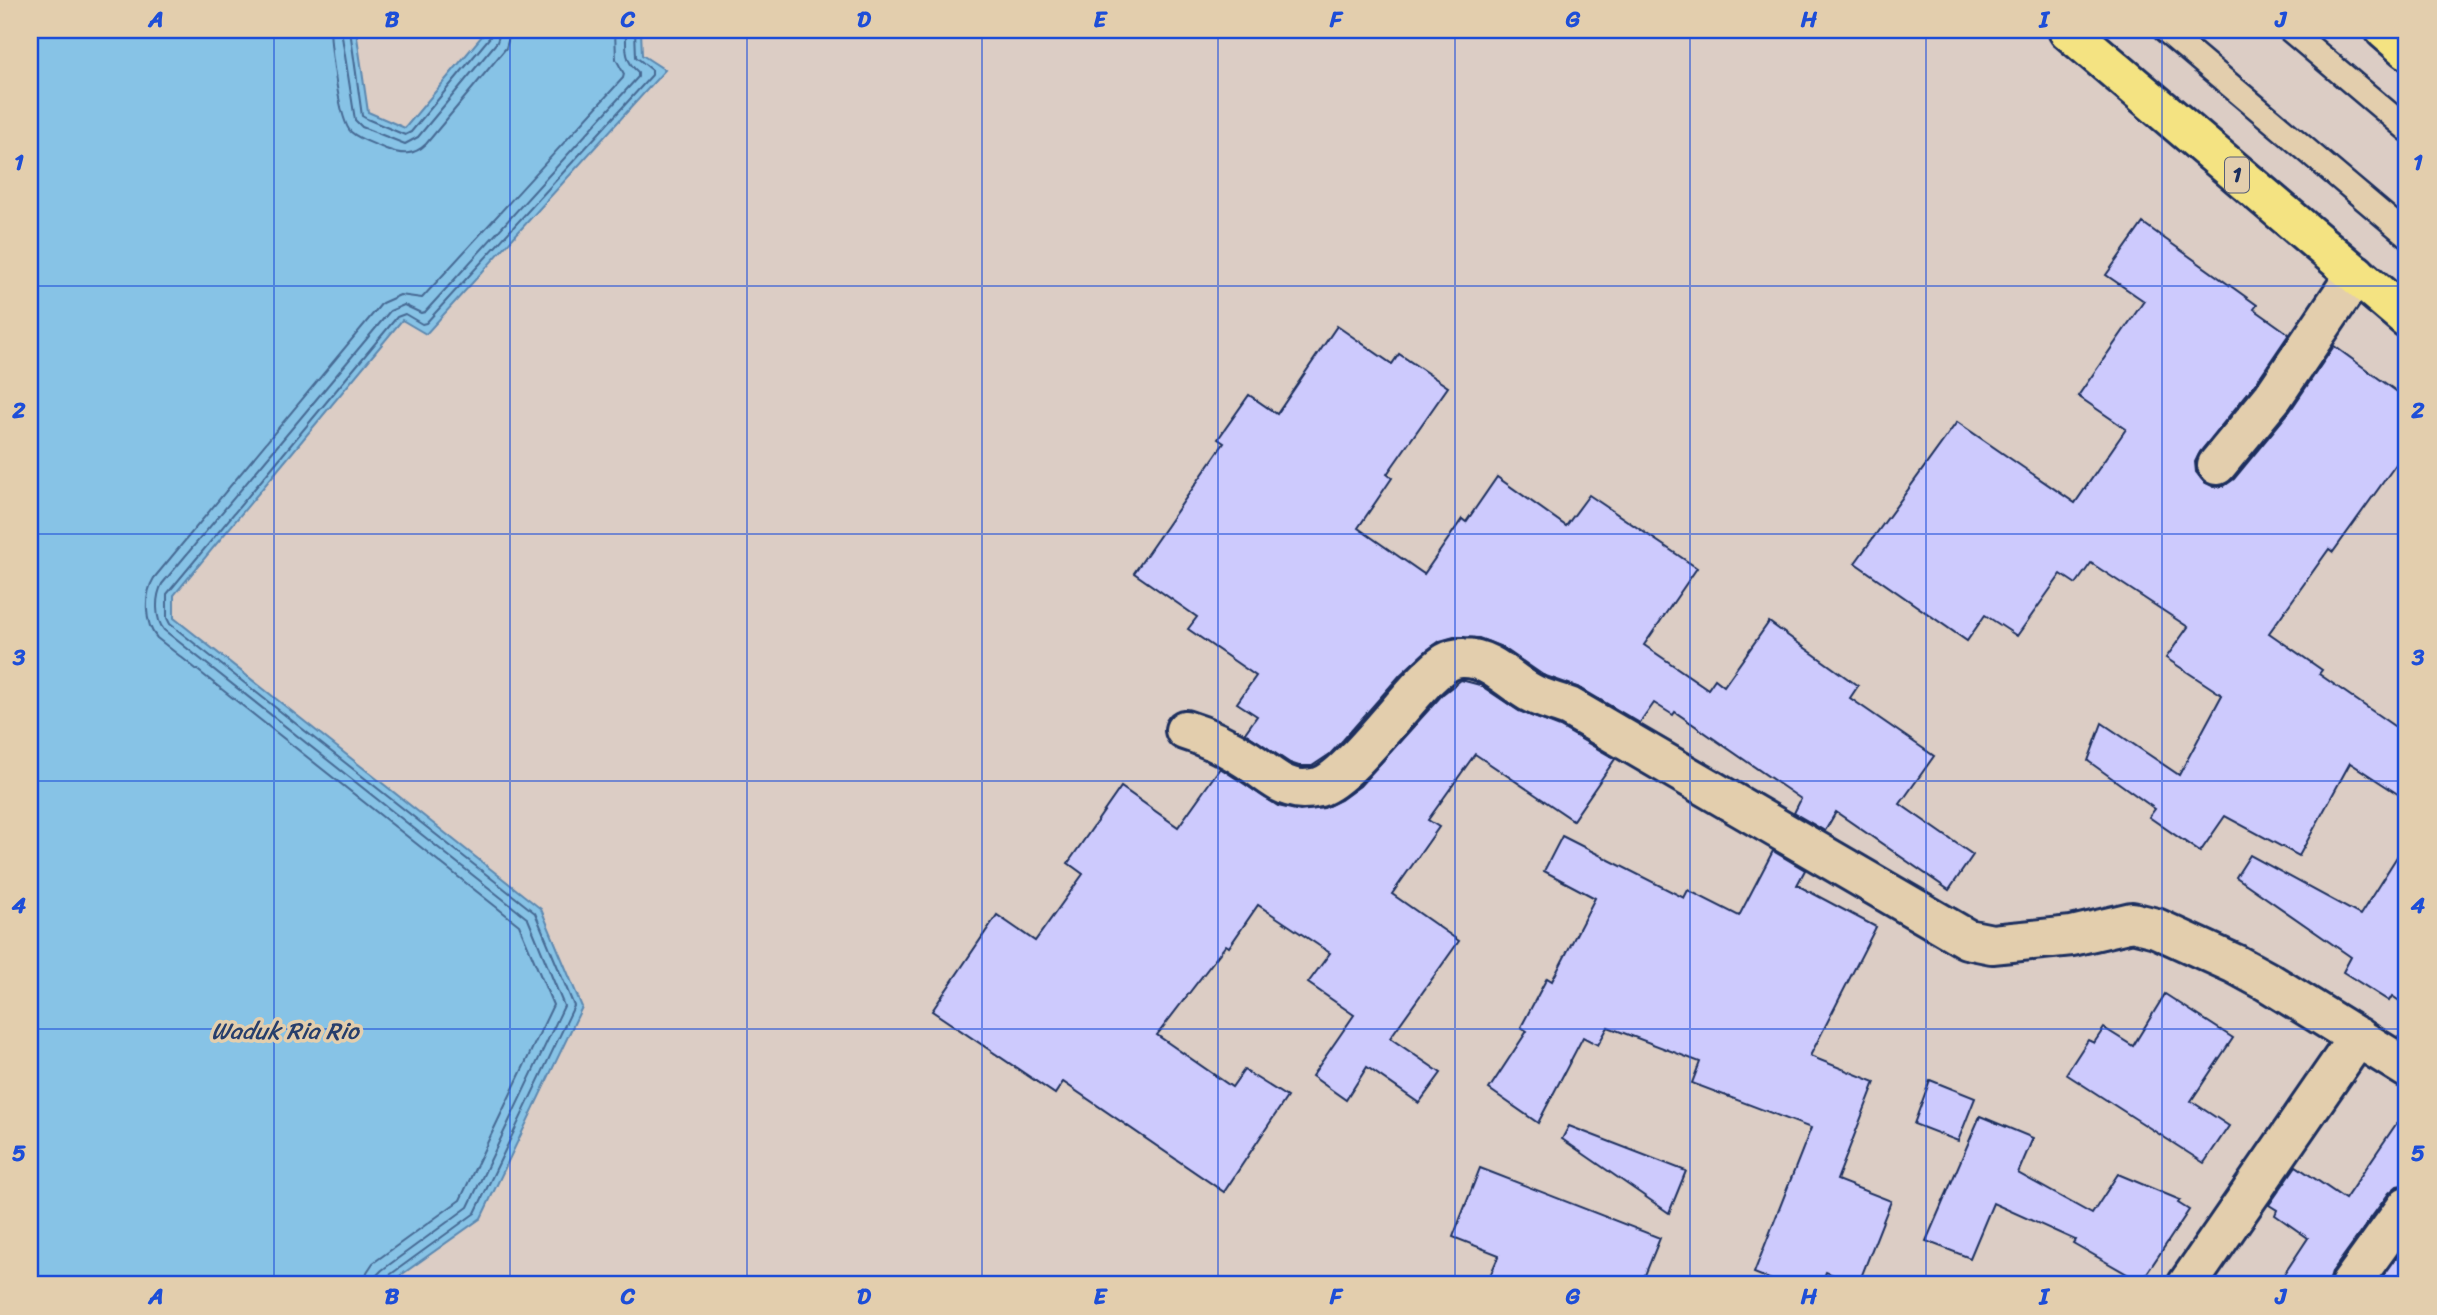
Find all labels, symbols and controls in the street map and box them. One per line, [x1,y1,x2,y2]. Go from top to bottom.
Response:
text: A [147,0,164,40]
text: B [385,0,400,40]
text: C [620,0,636,40]
text: D [857,0,872,40]
text: E [1094,0,1109,40]
text: F [1329,0,1344,40]
text: G [1565,0,1581,40]
text: H [1800,0,1818,40]
text: I [2038,0,2050,40]
text: J [2274,0,2288,40]
text: 1 [14,142,24,183]
text: 1 [2413,142,2423,183]
road number: 1 [2225,158,2249,192]
text: 2 [11,390,26,431]
text: 2 [2410,390,2425,431]
text: 3 [12,637,26,678]
text: 3 [2411,637,2425,678]
text: 4 [11,885,27,926]
text: 4 [2410,885,2426,926]
water label: Waduk Ria Rio [211,1010,361,1052]
text: 5 [12,1133,26,1174]
text: 5 [2411,1133,2425,1174]
text: A [147,1276,164,1315]
text: B [385,1276,400,1315]
text: C [620,1276,636,1315]
text: D [857,1276,872,1315]
text: E [1094,1276,1109,1315]
text: F [1329,1276,1344,1315]
text: G [1565,1276,1581,1315]
text: H [1800,1276,1818,1315]
text: I [2038,1276,2050,1315]
text: J [2274,1276,2288,1315]

